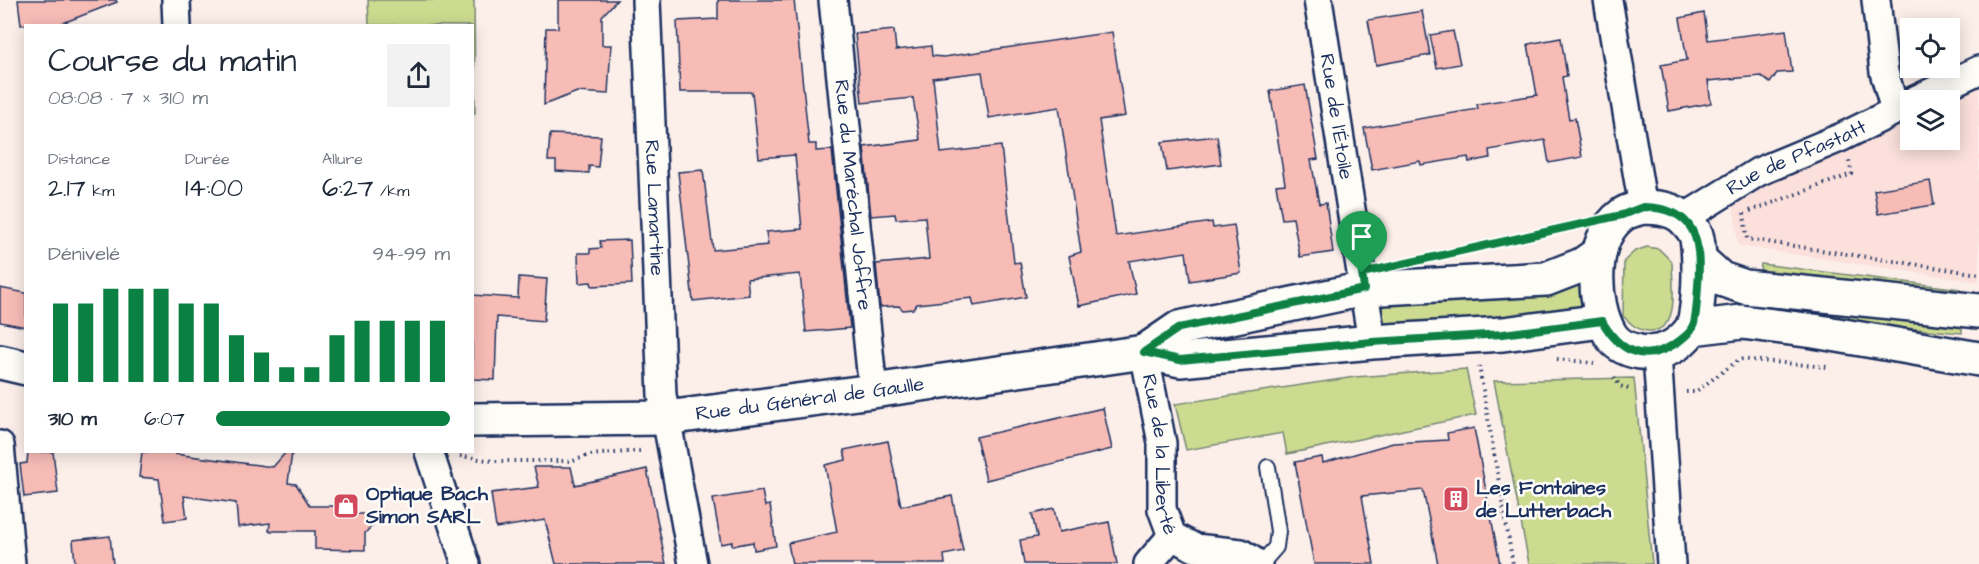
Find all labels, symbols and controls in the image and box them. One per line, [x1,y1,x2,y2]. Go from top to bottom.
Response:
map controls [1900,18,1960,150]
button: locate [1900,18,1960,78]
text: Course du matin [48,38,297,84]
button: share [387,44,450,107]
street label: Rue de l'Étoile [1313,52,1360,182]
street label: Rue du Maréchal Joffre [827,78,879,312]
text: 08:08 · 7 × 310 m [48,84,208,112]
button: layers [1900,90,1960,150]
street label: Rue de Pfastatt [1721,113,1871,202]
street label: Rue Lamartine [638,139,671,277]
text: Distance [48,148,110,170]
text: Durée [185,148,230,170]
text: Allure [322,148,363,170]
text: 2.17 [48,170,86,206]
text: 14:00 [185,170,243,206]
text: 6:27 [322,170,374,206]
text: km [86,180,115,202]
text: /km [374,180,410,202]
pin [1336,211,1387,273]
icon: arrive [1345,220,1378,253]
text: Dénivelé [48,240,120,268]
text: 94–99 m [372,240,450,268]
street label: Rue du Général de Gaulle [694,370,926,428]
street label: Rue de la Liberté [1135,372,1184,539]
text: 310 m [48,405,97,433]
text: 6:07 [144,405,185,433]
place label: Les Fontaines de Lutterbach [1475,474,1612,525]
place label: Optique Bach Simon SARL [365,480,489,531]
building icon: Les Fontaines de Lutterbach [1441,484,1471,514]
shop icon: Optique Bach Simon SARL [331,491,361,521]

